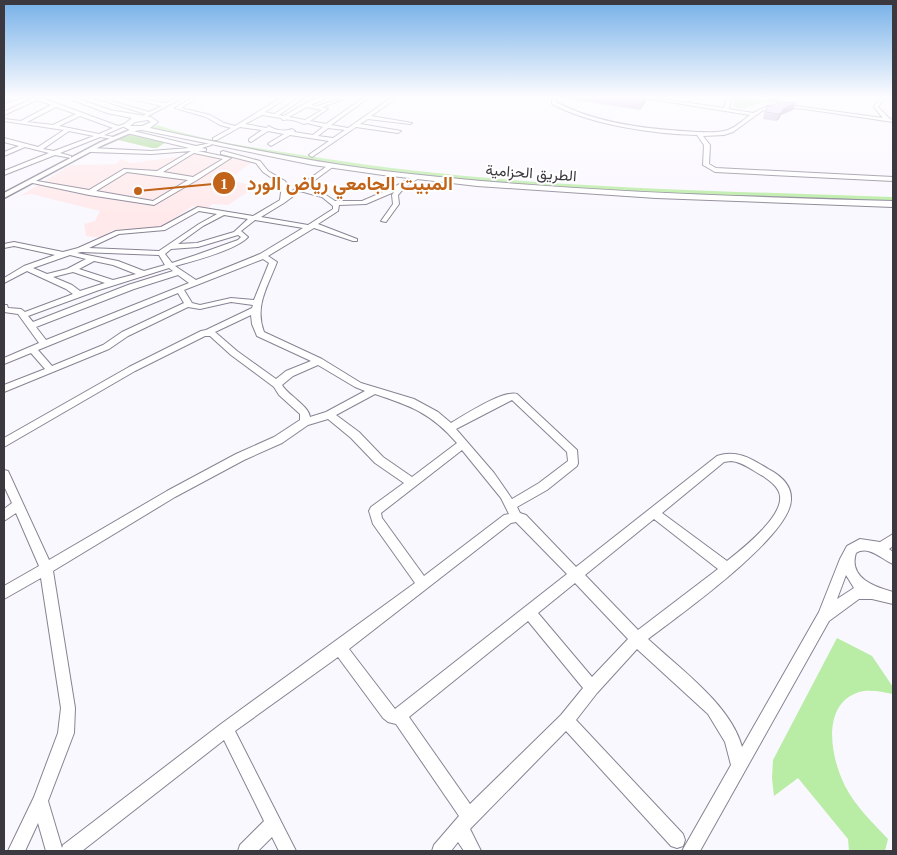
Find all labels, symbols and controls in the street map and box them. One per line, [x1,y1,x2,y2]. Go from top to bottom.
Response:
street label: الطريق الحزامية [485,162,577,186]
callout: المبيت الجامعي رياض الورد [212,166,463,200]
text: المبيت الجامعي رياض الورد [247,173,453,200]
text: 1 [220,176,228,192]

